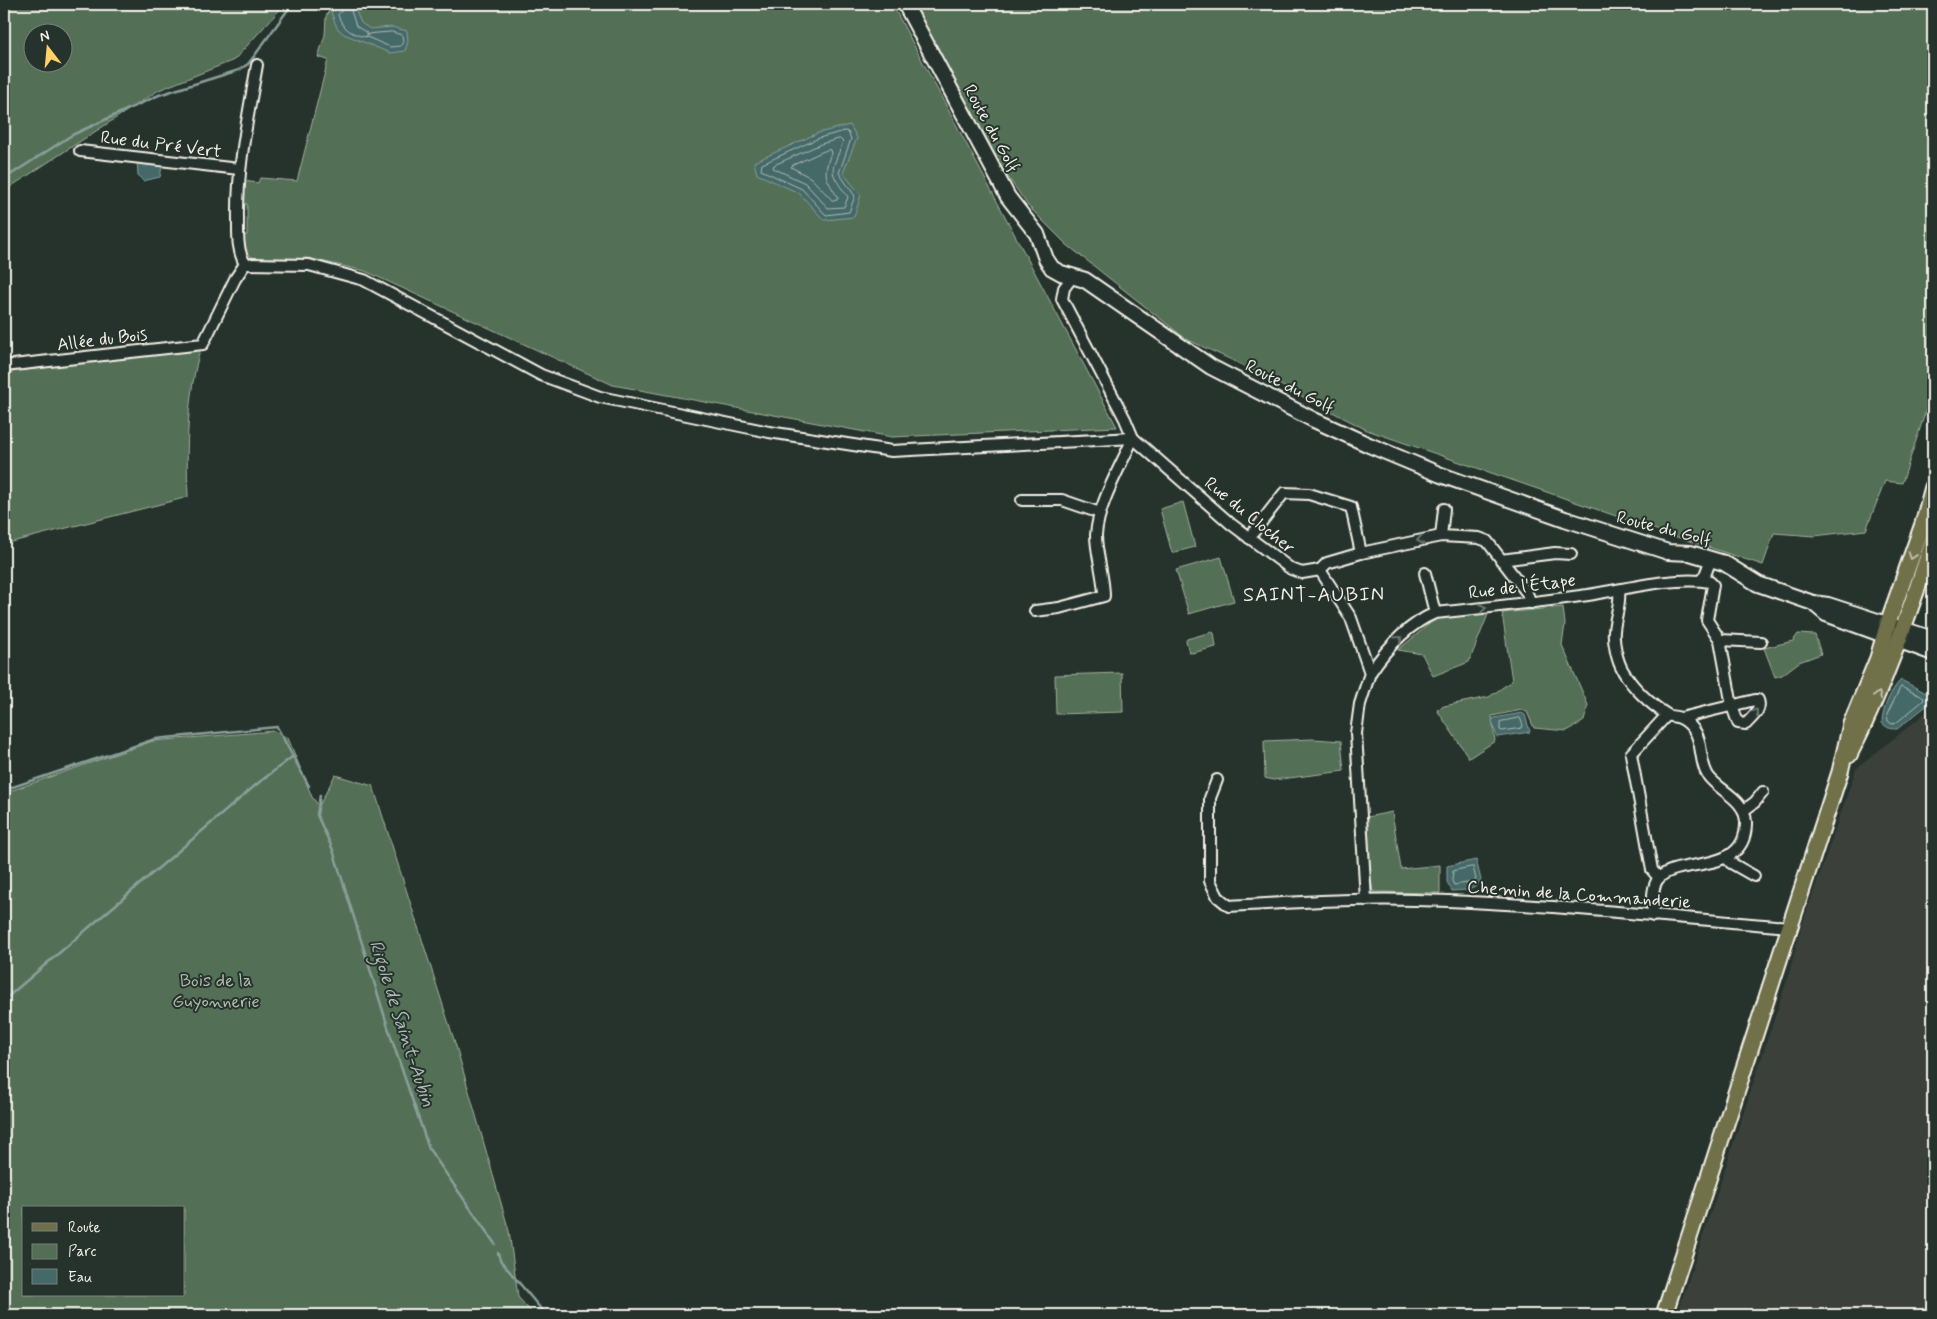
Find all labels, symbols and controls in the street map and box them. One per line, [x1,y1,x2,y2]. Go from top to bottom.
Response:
north arrow [22,22,72,72]
text: N [38,27,52,46]
street label: Route du Golf [957,80,1025,177]
street label: Rue du Pré Vert [99,126,223,164]
street label: Allée du Bois [56,323,149,357]
street label: Route du Golf [1241,354,1338,420]
street label: Rue du Clocher [1199,472,1300,560]
street label: Route du Golf [1614,506,1714,552]
one-way arrow [1415,535,1424,545]
one-way arrow [1908,551,1918,559]
street label: Rue de l'Étape [1467,569,1577,605]
district label: SAINT-AUBIN [1243,582,1385,609]
one-way arrow [1479,603,1487,614]
one-way arrow [1394,636,1403,645]
one-way arrow [1871,691,1882,700]
one-way arrow [1749,708,1758,718]
street label: Chemin de la Commanderie [1466,875,1692,915]
water label: Rigole de Saint-Aubin [361,937,440,1111]
park label: Bois de la Guyonnerie [172,969,260,1014]
legend [22,1206,185,1296]
text: Route [68,1218,101,1238]
text: Parc [68,1242,96,1262]
text: Eau [68,1268,92,1288]

